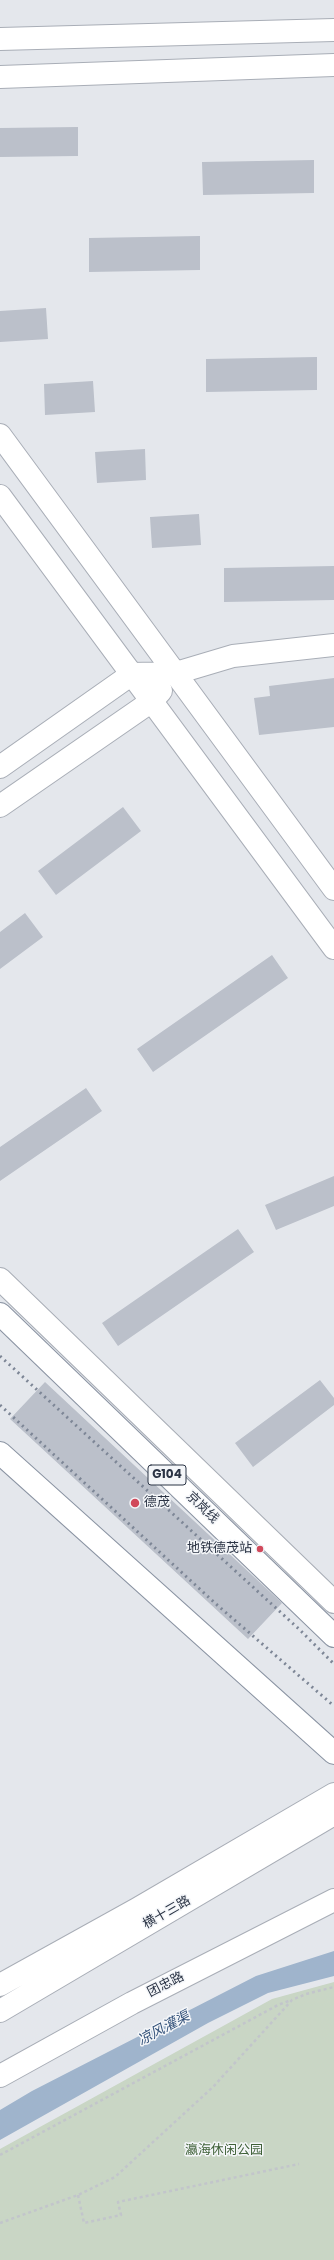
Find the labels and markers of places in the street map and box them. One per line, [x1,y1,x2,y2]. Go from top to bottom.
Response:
place label: 德茂 [144,1495,170,1511]
marker: 德茂 [129,1497,141,1509]
place label: 地铁德茂站 [187,1541,252,1557]
marker: 地铁德茂站 [255,1544,265,1554]

